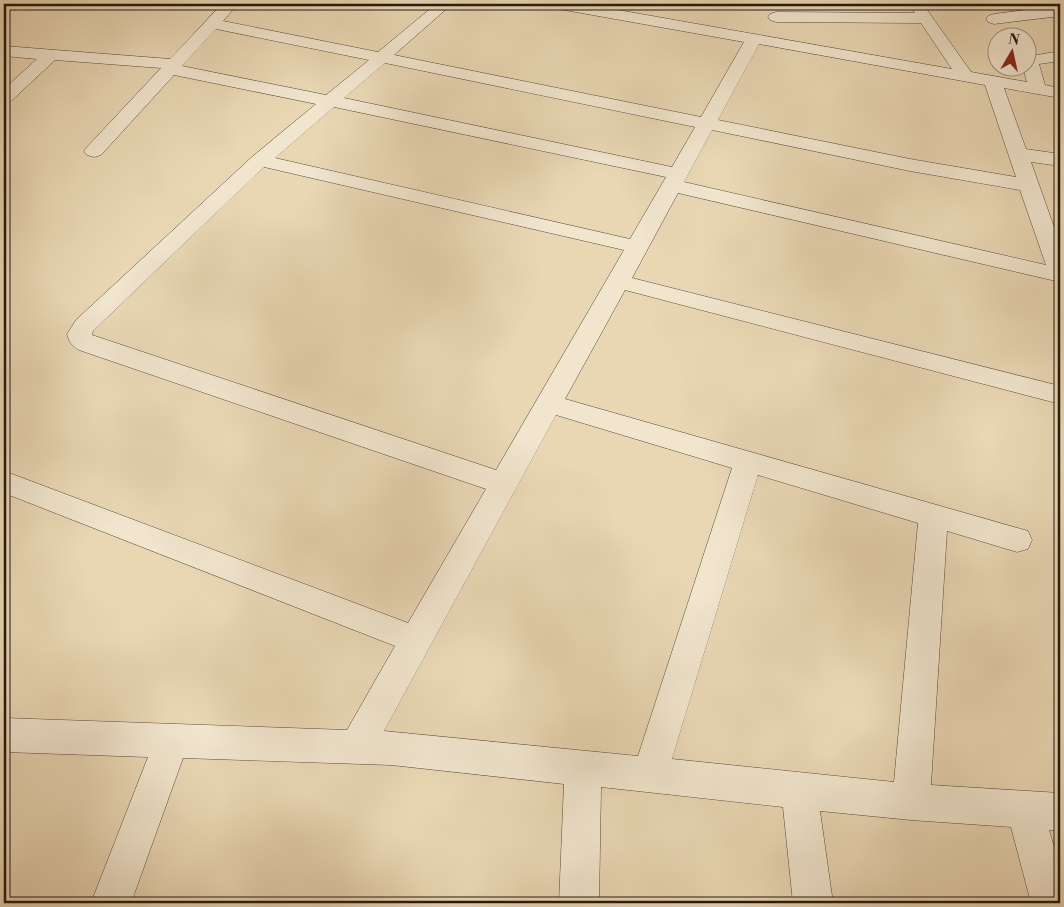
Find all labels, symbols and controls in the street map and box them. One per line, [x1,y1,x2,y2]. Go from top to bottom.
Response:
north arrow [986,28,1036,78]
text: N [1007,30,1021,50]

